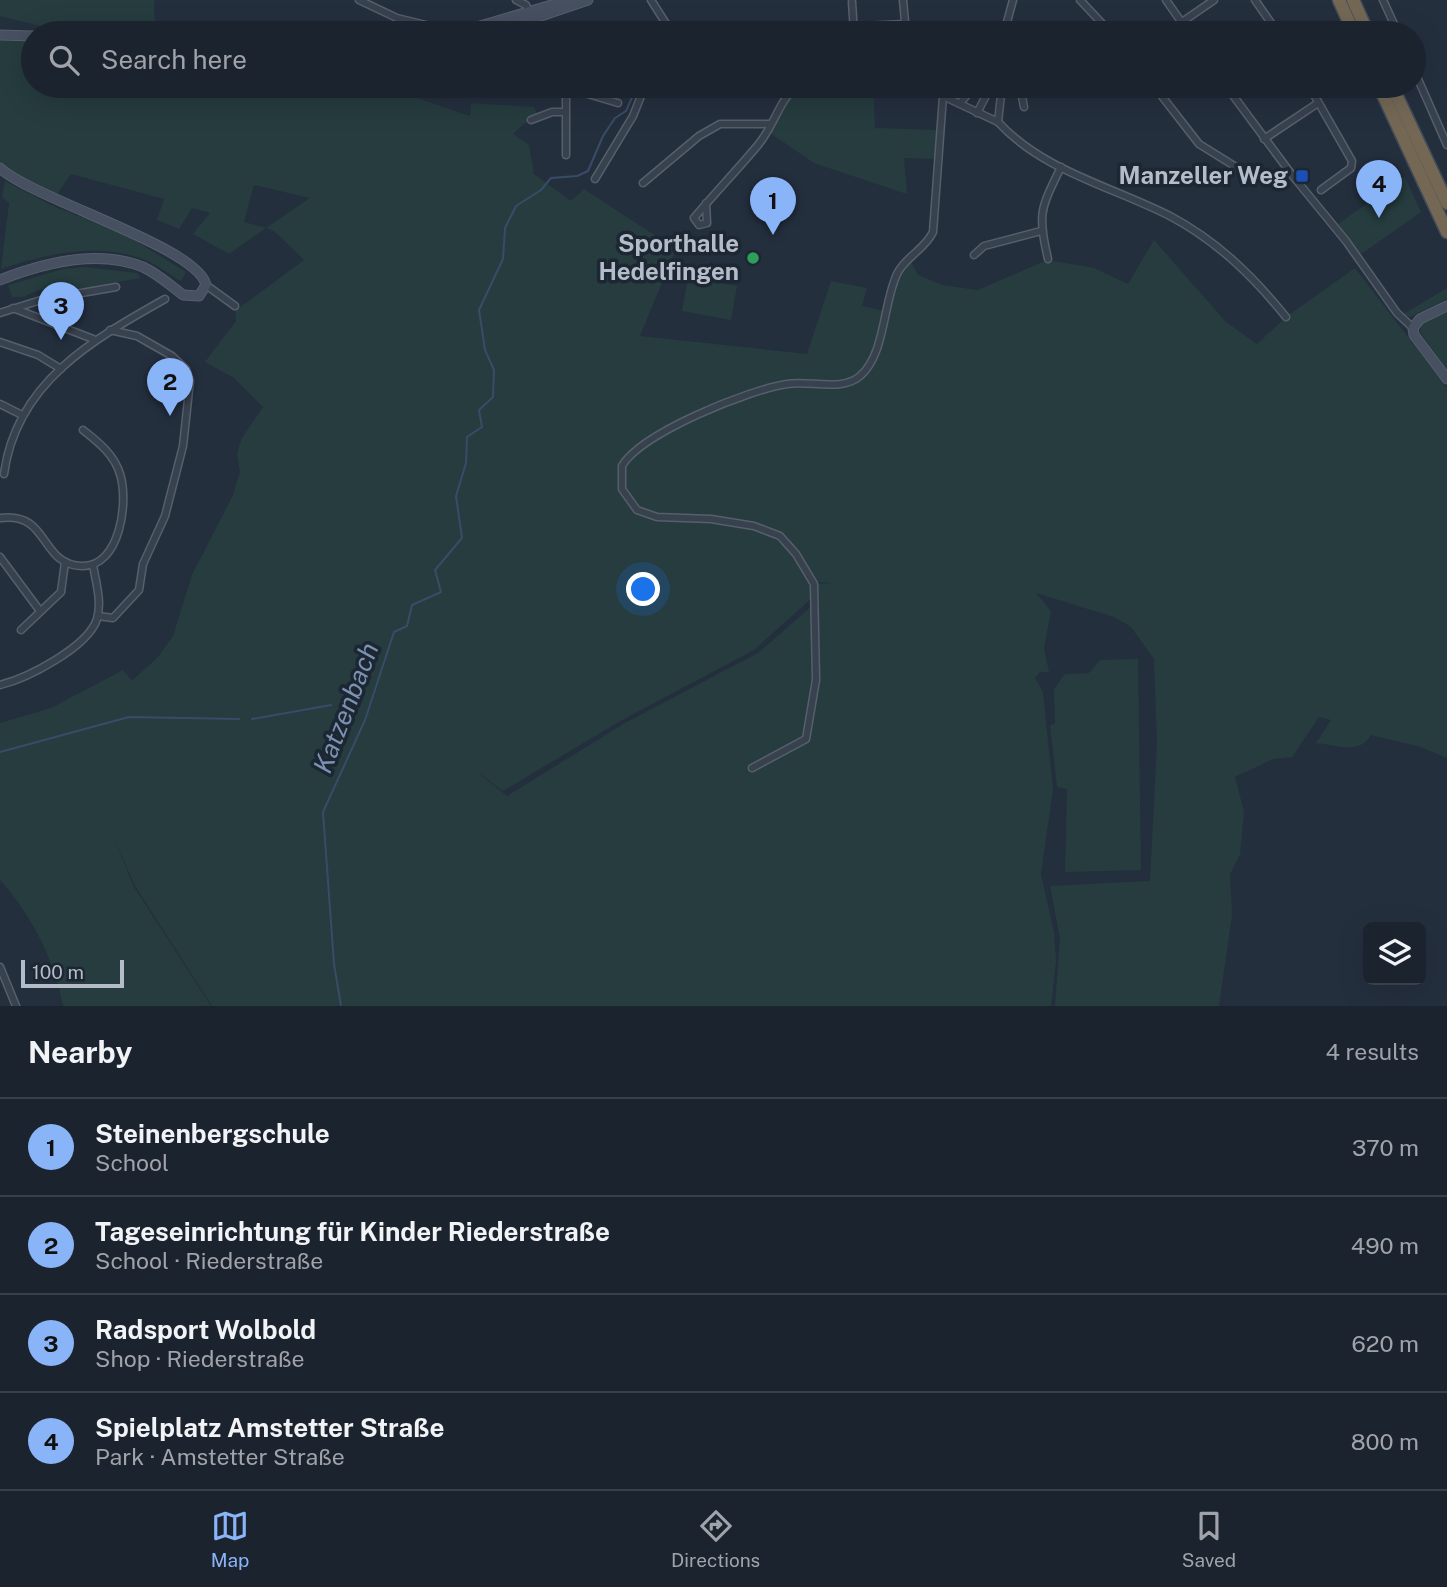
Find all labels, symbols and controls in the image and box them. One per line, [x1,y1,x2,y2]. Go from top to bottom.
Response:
search box [21,21,1426,98]
icon: search [45,41,83,79]
text: Search here [101,44,247,75]
pin: 4 [1356,160,1402,218]
place label: Manzeller Weg [1119,161,1288,189]
marker: Manzeller Weg [1294,168,1310,184]
pin: 1 [750,177,796,235]
place label: Sporthalle Hedelfingen [598,229,739,285]
marker: Sporthalle Hedelfingen [745,250,761,266]
pin: 3 [38,282,84,340]
pin: 2 [147,358,193,416]
your location [626,572,660,606]
water label: Katzenbach [306,638,385,778]
map controls [1363,922,1426,985]
button: layers [1363,922,1426,985]
scale bar [21,957,124,989]
text: 100 m [32,961,84,983]
text: Nearby [28,1034,132,1070]
text: 4 results [1325,1038,1419,1065]
text: Steinenbergschule [95,1118,330,1149]
text: 1 [46,1134,56,1161]
text: 370 m [1352,1134,1419,1161]
text: School [95,1149,169,1176]
text: Tageseinrichtung für Kinder Riederstraße [95,1216,610,1247]
text: 2 [44,1232,58,1259]
text: 490 m [1351,1232,1419,1259]
text: School · Riederstraße [95,1247,323,1274]
text: Radsport Wolbold [95,1314,316,1345]
text: 3 [43,1330,59,1357]
text: 620 m [1351,1330,1419,1357]
text: Shop · Riederstraße [95,1345,305,1372]
text: Spielplatz Amstetter Straße [95,1412,445,1443]
text: 4 [43,1428,59,1455]
text: 800 m [1351,1428,1419,1455]
text: Park · Amstetter Straße [95,1443,345,1470]
tab: Map [211,1507,249,1571]
tab: Directions [671,1507,760,1571]
tab: Saved [1182,1507,1236,1571]

